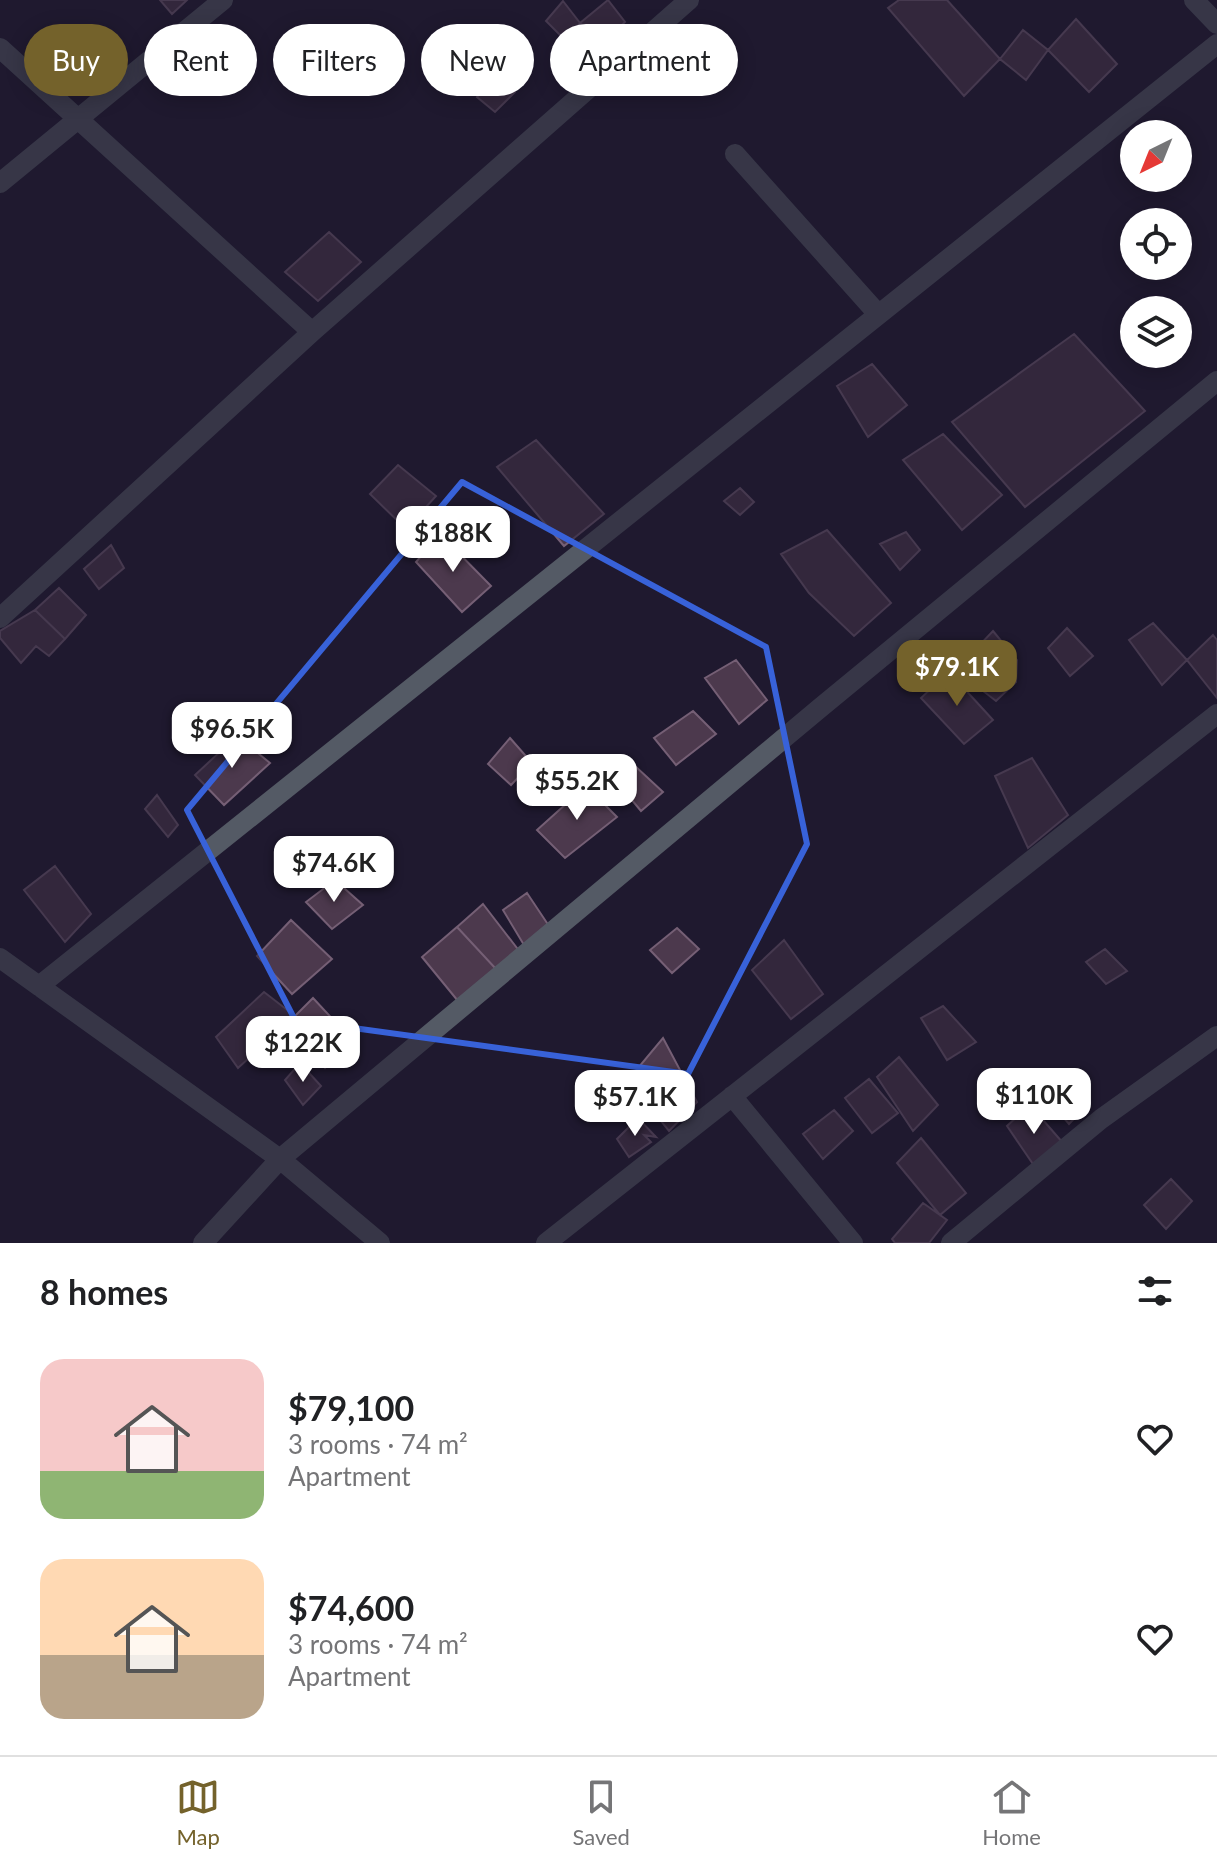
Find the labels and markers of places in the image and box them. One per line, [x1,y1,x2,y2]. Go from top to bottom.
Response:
pin: $188K [397,506,509,574]
pin: $79.1K [892,640,1022,708]
pin: $96.5K [167,702,297,770]
pin: $55.2K [512,754,642,822]
pin: $74.6K [269,836,399,904]
pin: $122K [247,1016,359,1084]
pin: $110K [978,1068,1090,1136]
pin: $57.1K [570,1070,700,1138]

